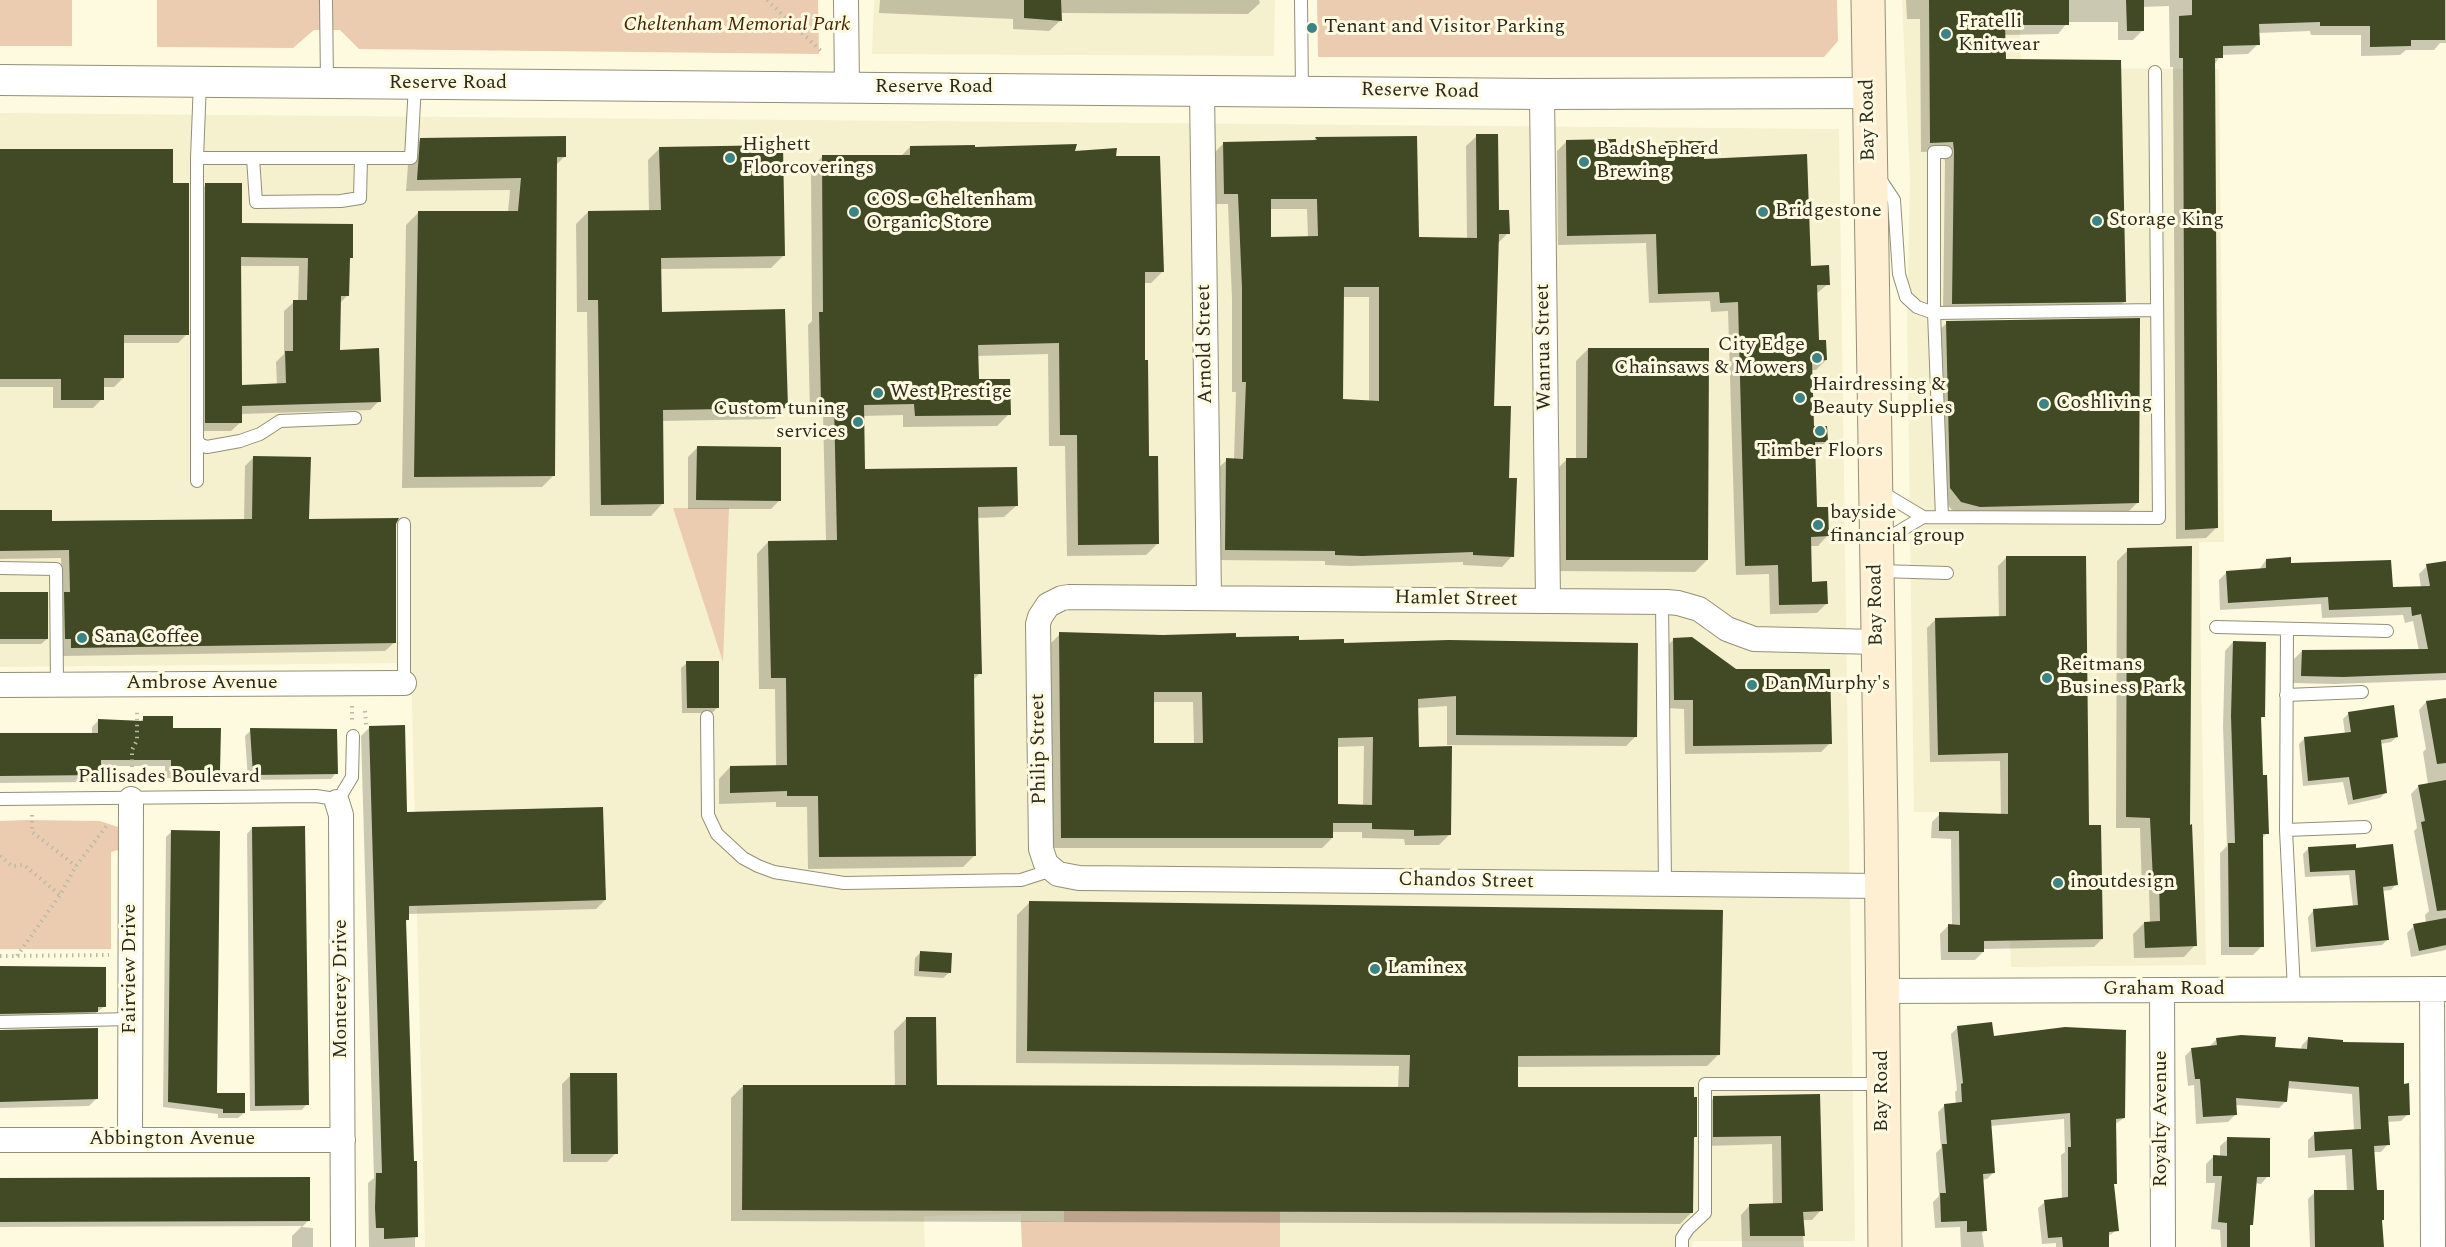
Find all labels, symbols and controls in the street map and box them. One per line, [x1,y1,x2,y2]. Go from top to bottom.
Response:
place label: Fratelli Knitwear [1958,11,2040,58]
park label: Cheltenham Memorial Park [624,14,850,38]
place label: Tenant and Visitor Parking [1324,16,1565,40]
marker: Tenant and Visitor Parking [1305,21,1319,35]
marker: Fratelli Knitwear [1939,27,1953,41]
street label: Reserve Road [389,72,507,96]
street label: Reserve Road [875,76,993,100]
street label: Reserve Road [1361,79,1479,105]
street label: Bay Road [1856,79,1882,161]
place label: Highett Floorcoverings [742,134,874,181]
place label: Bad Shepherd Brewing [1596,138,1719,185]
marker: Highett Floorcoverings [723,151,737,165]
marker: Bad Shepherd Brewing [1577,155,1591,169]
place label: COS - Cheltenham Organic Store [866,189,1033,236]
place label: Bridgestone [1775,200,1882,224]
marker: COS - Cheltenham Organic Store [847,205,861,219]
marker: Bridgestone [1756,205,1770,219]
place label: Storage King [2109,209,2224,233]
marker: Storage King [2090,214,2104,228]
street label: Wanrua Street [1532,283,1558,411]
street label: Arnold Street [1193,284,1219,404]
place label: City Edge Chainsaws & Mowers [1614,334,1805,381]
marker: City Edge Chainsaws & Mowers [1810,351,1824,365]
place label: Hairdressing & Beauty Supplies [1812,374,1953,421]
place label: West Prestige [890,381,1012,405]
marker: West Prestige [871,386,885,400]
marker: Hairdressing & Beauty Supplies [1793,391,1807,405]
place label: Coshliving [2056,392,2152,416]
marker: Coshliving [2037,397,2051,411]
place label: Custom tuning services [713,398,846,445]
marker: Custom tuning services [851,415,865,429]
marker: Timber Floors [1813,424,1827,438]
place label: Timber Floors [1757,440,1883,464]
place label: bayside financial group [1830,502,1964,549]
marker: bayside financial group [1811,518,1825,532]
street label: Bay Road [1864,564,1890,646]
street label: Hamlet Street [1394,587,1518,613]
place label: Sana Coffee [94,626,199,650]
marker: Sana Coffee [75,631,89,645]
place label: Reitmans Business Park [2059,654,2183,701]
marker: Reitmans Business Park [2040,671,2054,685]
street label: Ambrose Avenue [126,672,278,696]
place label: Dan Murphy's [1764,673,1890,697]
marker: Dan Murphy's [1745,678,1759,692]
street label: Philip Street [1027,693,1053,805]
street label: Pallisades Boulevard [78,766,260,790]
street label: Chandos Street [1398,869,1534,895]
place label: inoutdesign [2070,871,2175,895]
marker: inoutdesign [2051,876,2065,890]
street label: Fairview Drive [119,904,143,1034]
street label: Monterey Drive [330,919,354,1059]
place label: Laminex [1387,957,1464,981]
marker: Laminex [1368,962,1382,976]
street label: Graham Road [2103,978,2225,1002]
street label: Bay Road [1871,1050,1895,1132]
street label: Royalty Avenue [2150,1051,2174,1187]
street label: Abbington Avenue [89,1128,255,1152]

